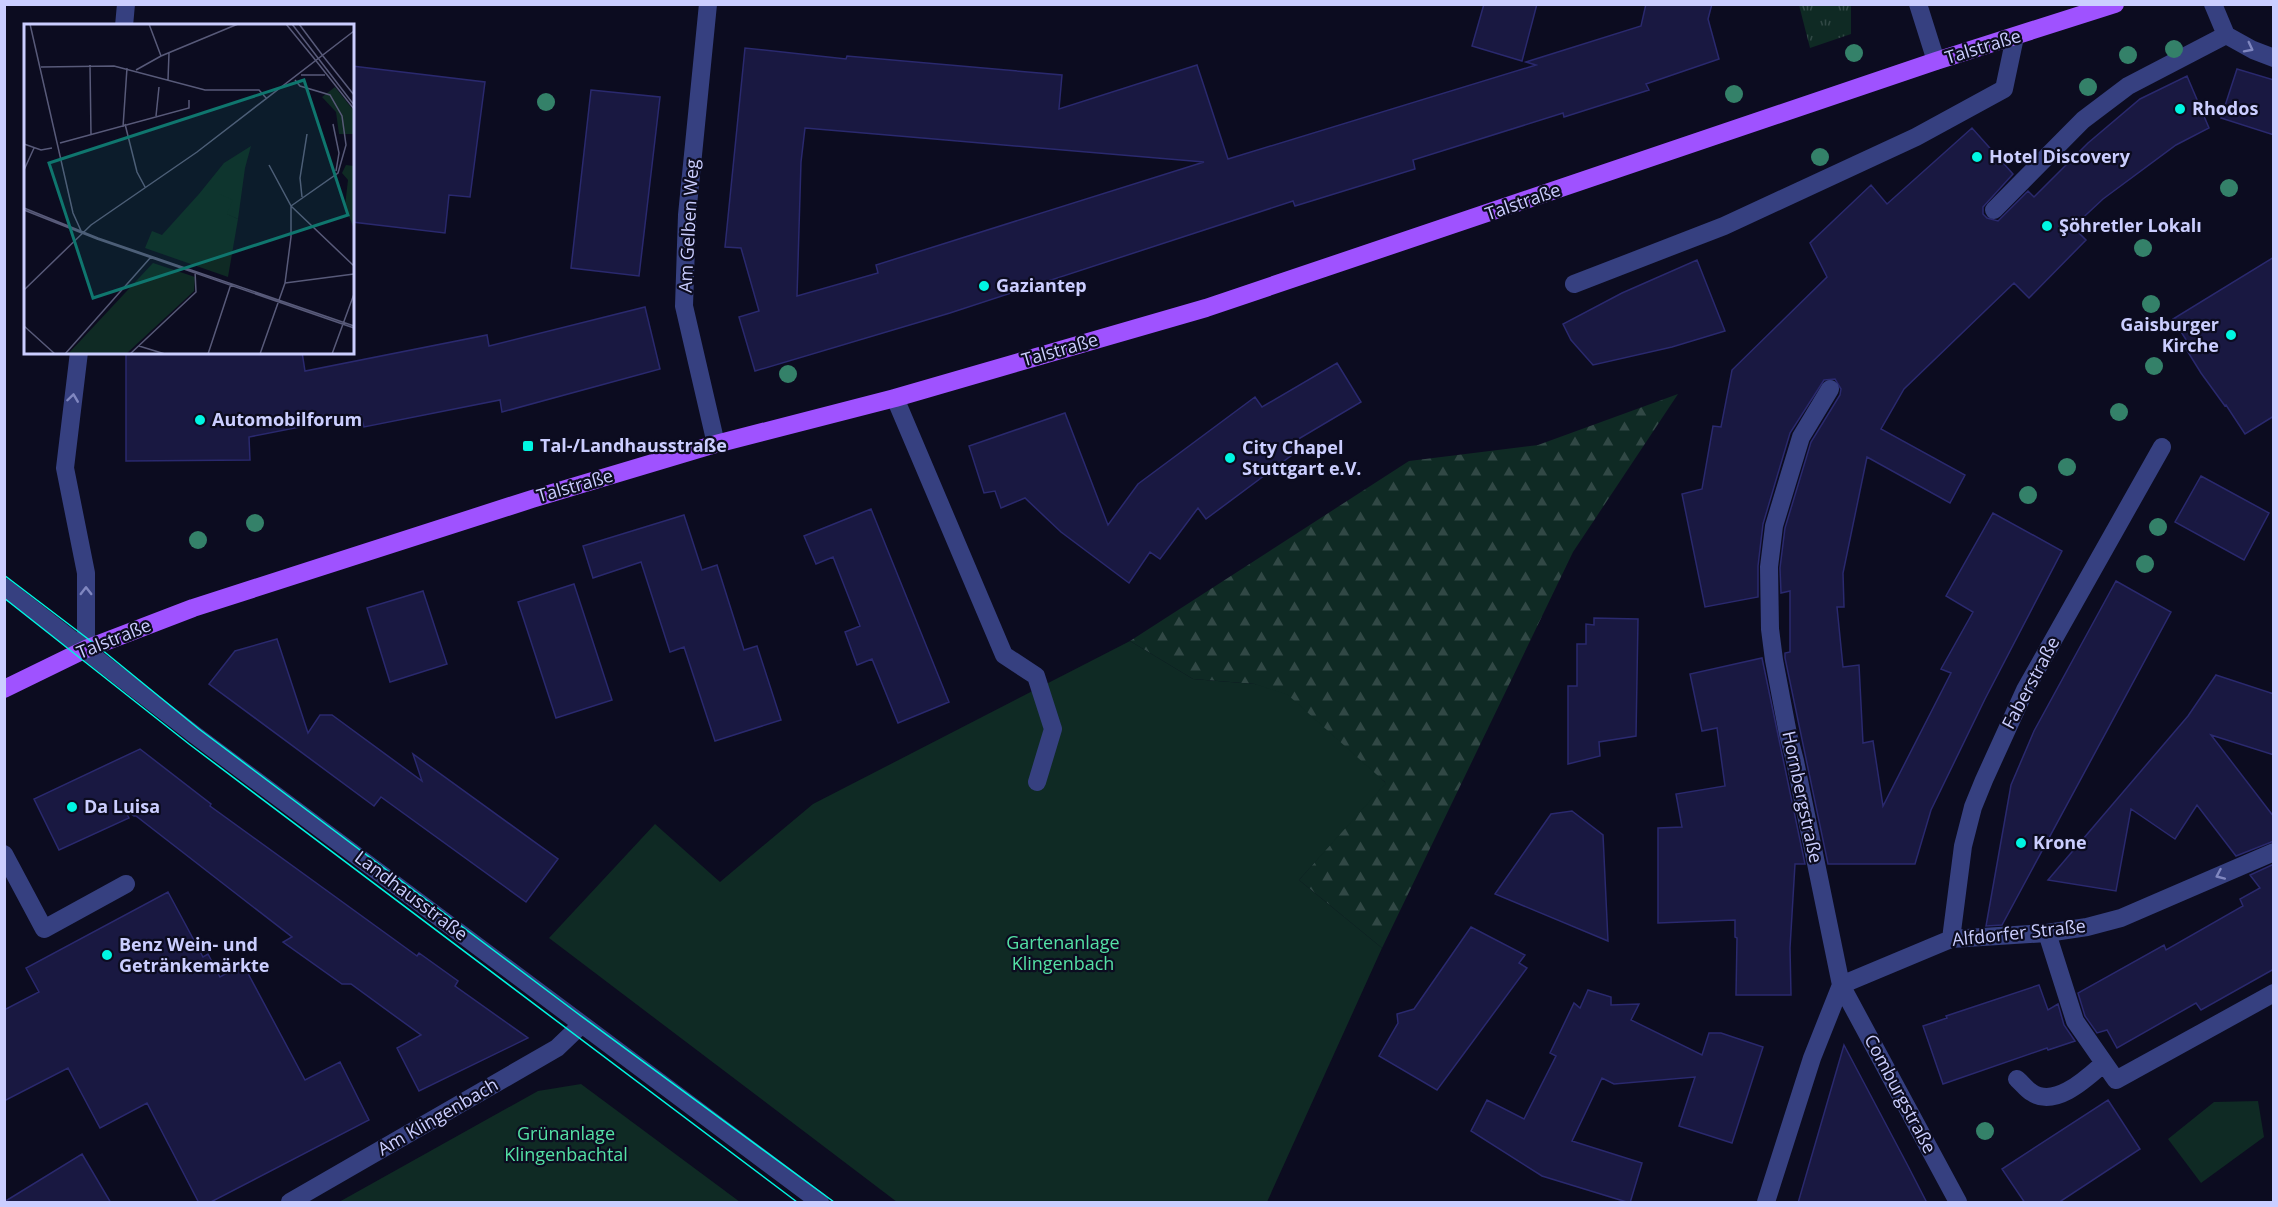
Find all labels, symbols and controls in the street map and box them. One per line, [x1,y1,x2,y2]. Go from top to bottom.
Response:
street label: Talstraße [1942,23,2024,69]
inset map [24,24,354,354]
one-way arrow [2243,40,2254,52]
place label: Rhodos [2192,96,2258,120]
marker: Rhodos [2173,102,2187,116]
place label: Hotel Discovery [1989,144,2131,168]
marker: Hotel Discovery [1970,150,1984,164]
street label: Am Gelben Weg [673,158,703,293]
street label: Talstraße [1482,177,1564,225]
place label: Şöhretler Lokalı [2059,213,2202,237]
marker: Şöhretler Lokalı [2040,219,2054,233]
place label: Gaziantep [996,273,1087,297]
marker: Gaziantep [977,279,991,293]
place label: Gaisburger Kirche [2120,312,2219,357]
street label: Talstraße [1019,327,1101,371]
marker: Gaisburger Kirche [2224,328,2238,342]
one-way arrow [66,394,78,403]
place label: Automobilforum [212,407,362,431]
marker: Automobilforum [193,413,207,427]
place label: Tal-/Landhausstraße [540,433,727,457]
place label: City Chapel Stuttgart e.V. [1242,435,1362,480]
marker: Tal-/Landhausstraße [521,439,535,453]
marker: City Chapel Stuttgart e.V. [1223,451,1237,465]
street label: Talstraße [534,463,616,507]
one-way arrow [80,586,92,595]
street label: Talstraße [73,612,154,664]
street label: Faberstraße [1996,632,2065,733]
street label: Hornbergstraße [1777,729,1829,865]
place label: Da Luisa [84,794,160,818]
marker: Da Luisa [65,800,79,814]
place label: Krone [2033,830,2087,854]
marker: Krone [2014,836,2028,850]
street label: Landhausstraße [350,845,473,946]
one-way arrow [2215,868,2226,880]
street label: Alfdorfer Straße [1951,913,2087,951]
park label: Gartenanlage Klingenbach [1006,930,1120,975]
place label: Benz Wein- und Getränkemärkte [119,932,270,977]
marker: Benz Wein- und Getränkemärkte [100,948,114,962]
street label: Comburgstraße [1859,1030,1942,1157]
street label: Am Klingenbach [373,1072,502,1160]
park label: Grünanlage Klingenbachtal [504,1121,628,1166]

